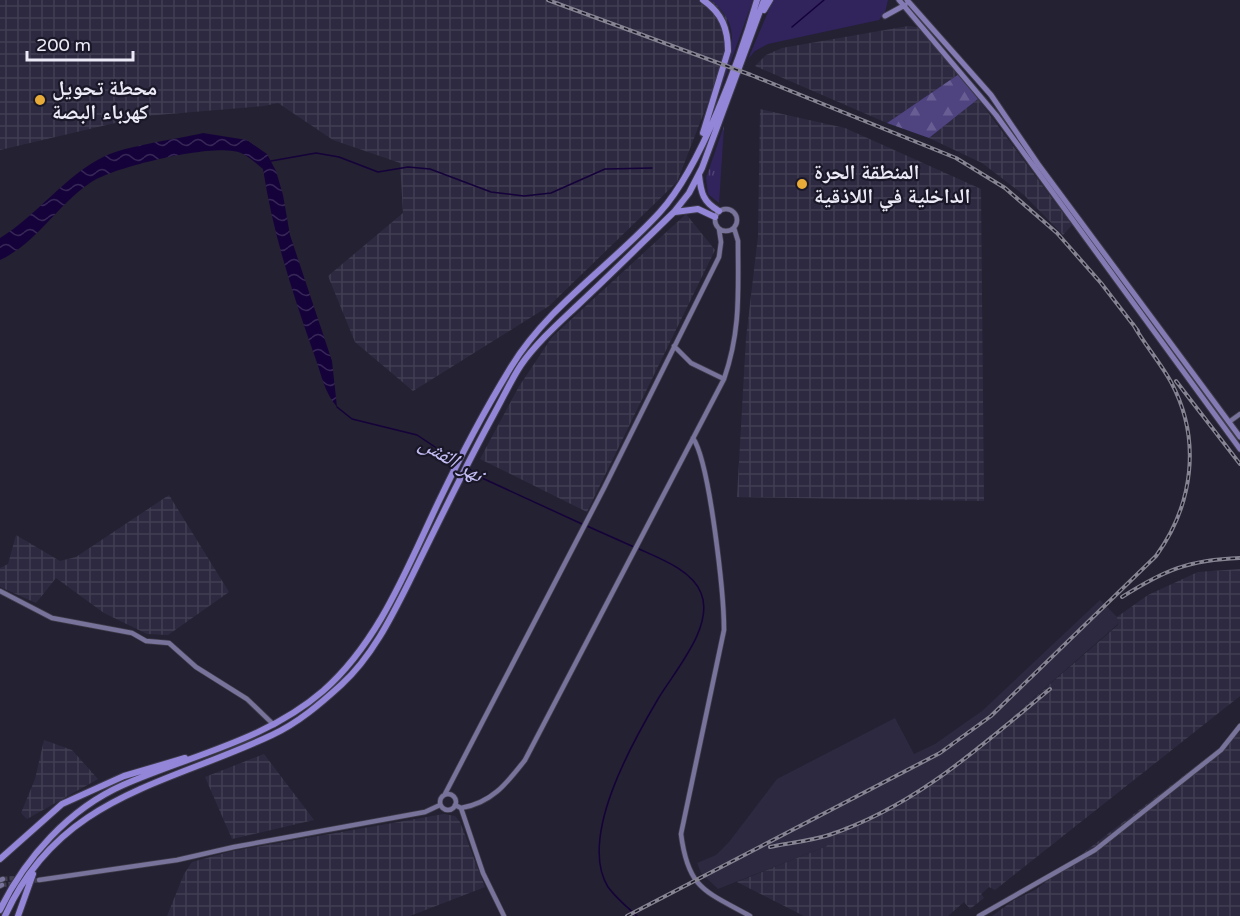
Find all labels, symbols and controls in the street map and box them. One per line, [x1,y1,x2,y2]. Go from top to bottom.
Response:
scale bar [27,24,134,62]
text: 200 m [36,34,91,56]
place label: محطة تحويل كهرباء البصة [52,76,157,125]
marker: محطة تحويل كهرباء البصة [33,93,47,107]
place label: المنطقة الحرة الداخلية في اللاذقية [814,160,970,212]
marker: المنطقة الحرة الداخلية في اللاذقية [795,177,809,191]
water label: نهر القش [415,430,491,490]

